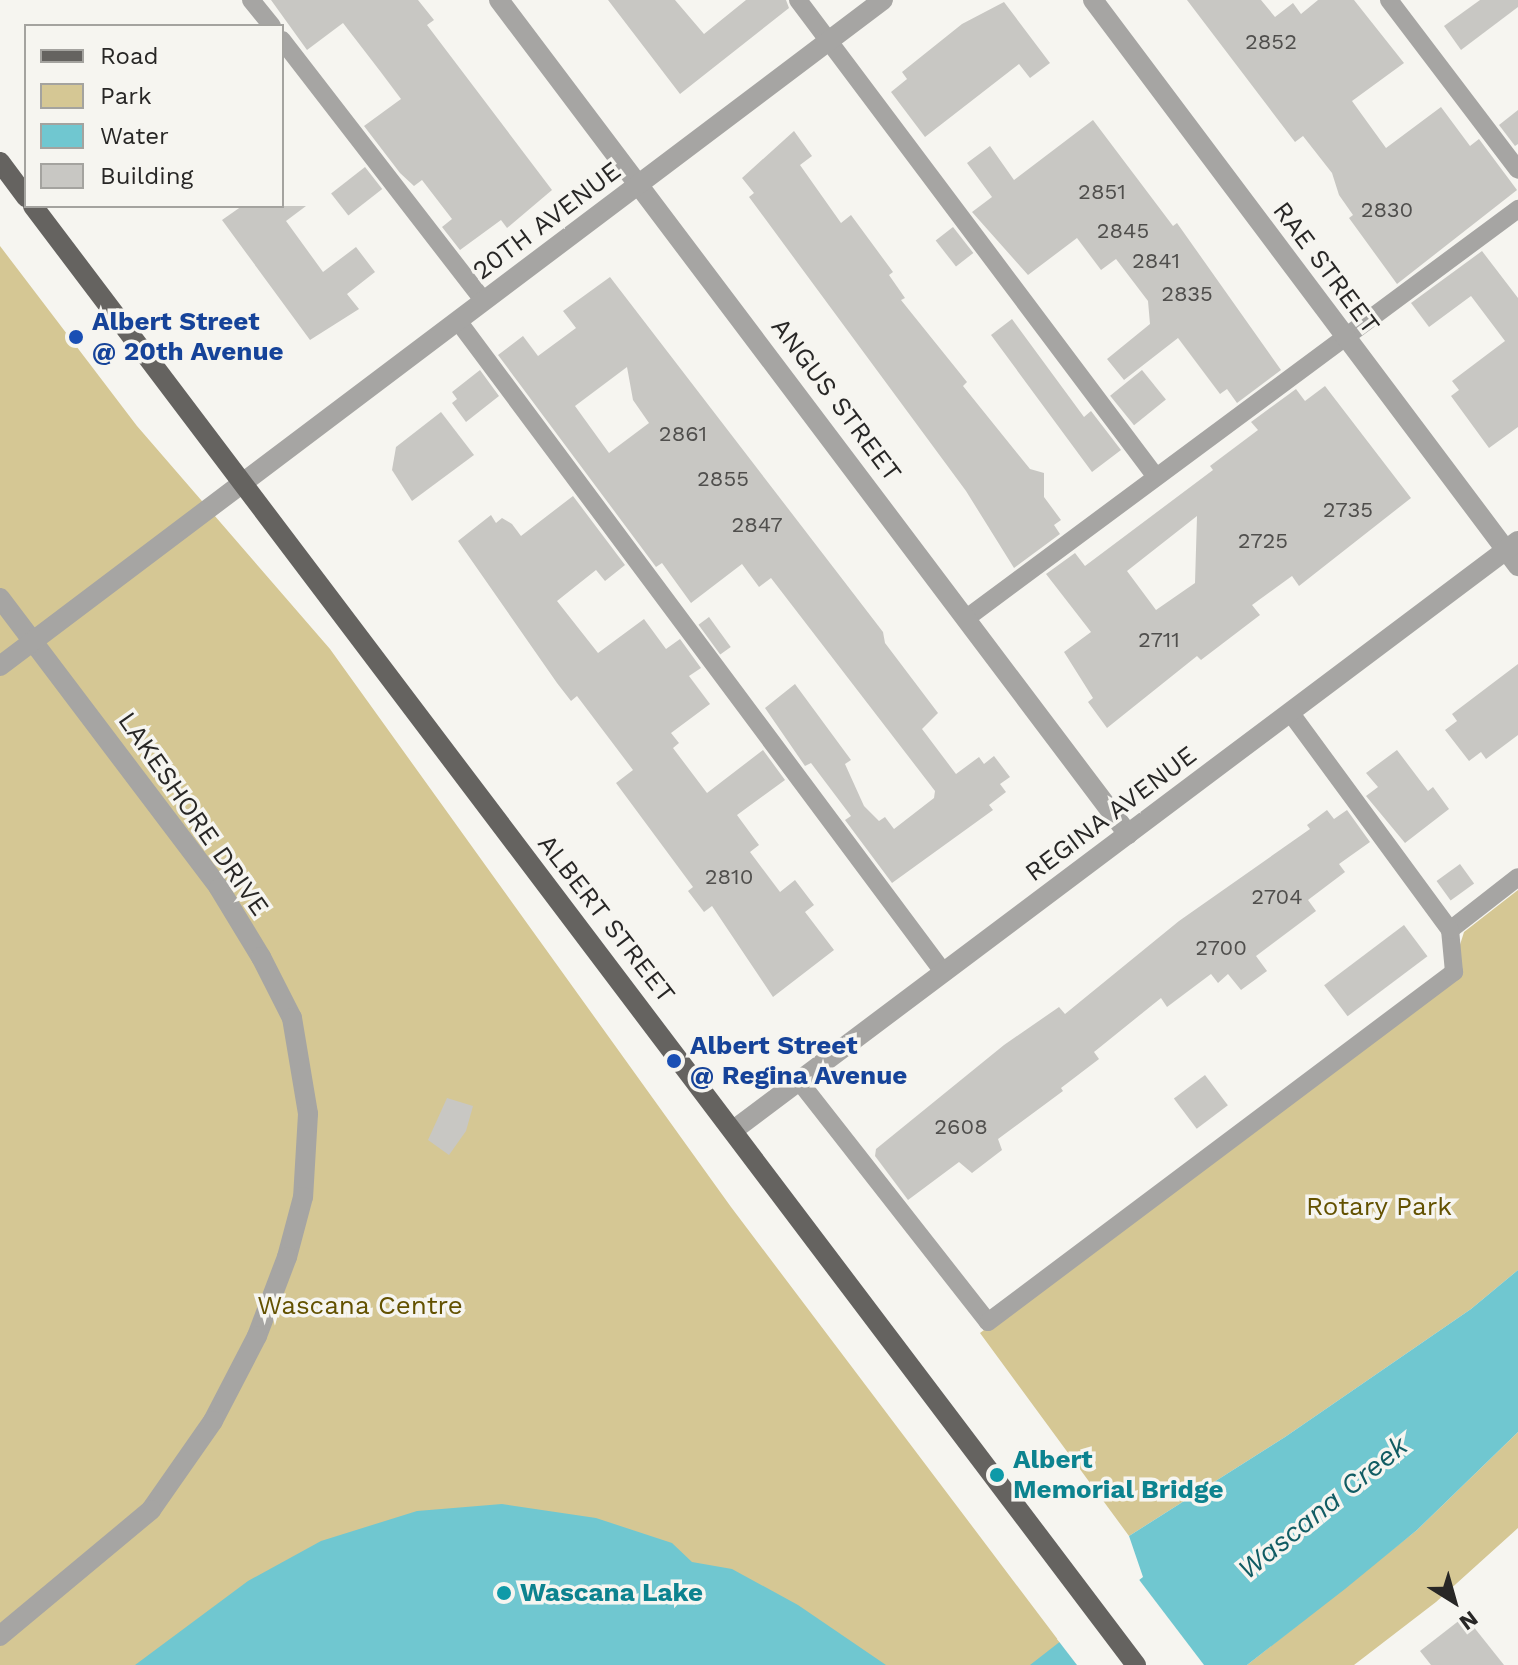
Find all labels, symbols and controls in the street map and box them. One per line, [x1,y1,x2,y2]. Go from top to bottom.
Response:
legend [24,24,284,208]
house number: 2852 [1245,29,1297,55]
text: Road [100,42,159,70]
text: Park [100,82,152,110]
text: Water [100,122,169,150]
street label: 20TH AVENUE [466,155,628,287]
text: Building [100,162,193,190]
house number: 2851 [1078,179,1126,205]
street label: RAE STREET [1266,196,1386,340]
house number: 2830 [1361,197,1413,223]
house number: 2845 [1097,218,1149,244]
house number: 2841 [1132,248,1180,274]
house number: 2835 [1161,281,1213,307]
place label: Albert Street @ 20th Avenue [92,306,284,368]
street label: ANGUS STREET [764,312,908,488]
marker: Albert Street @ 20th Avenue [67,328,85,346]
house number: 2861 [659,421,707,447]
house number: 2855 [697,466,749,492]
house number: 2735 [1323,497,1373,523]
house number: 2847 [731,512,783,538]
house number: 2725 [1238,528,1288,554]
house number: 2711 [1138,627,1180,653]
street label: LAKESHORE DRIVE [111,706,275,922]
street label: REGINA AVENUE [1018,739,1204,889]
street label: ALBERT STREET [530,828,682,1010]
house number: 2810 [705,864,753,890]
house number: 2704 [1251,884,1303,910]
house number: 2700 [1195,935,1247,961]
place label: Albert Street @ Regina Avenue [690,1030,908,1092]
marker: Albert Street @ Regina Avenue [665,1052,683,1070]
house number: 2608 [934,1114,988,1140]
park label: Rotary Park [1306,1191,1452,1223]
park label: Wascana Centre [257,1290,463,1322]
water label: Wascana Creek [1231,1429,1415,1587]
place label: Albert Memorial Bridge [1013,1444,1224,1506]
marker: Albert Memorial Bridge [988,1466,1006,1484]
north arrow [1414,1561,1494,1641]
place label: Wascana Lake [520,1577,703,1609]
marker: Wascana Lake [495,1584,513,1602]
text: N [1455,1606,1483,1635]

